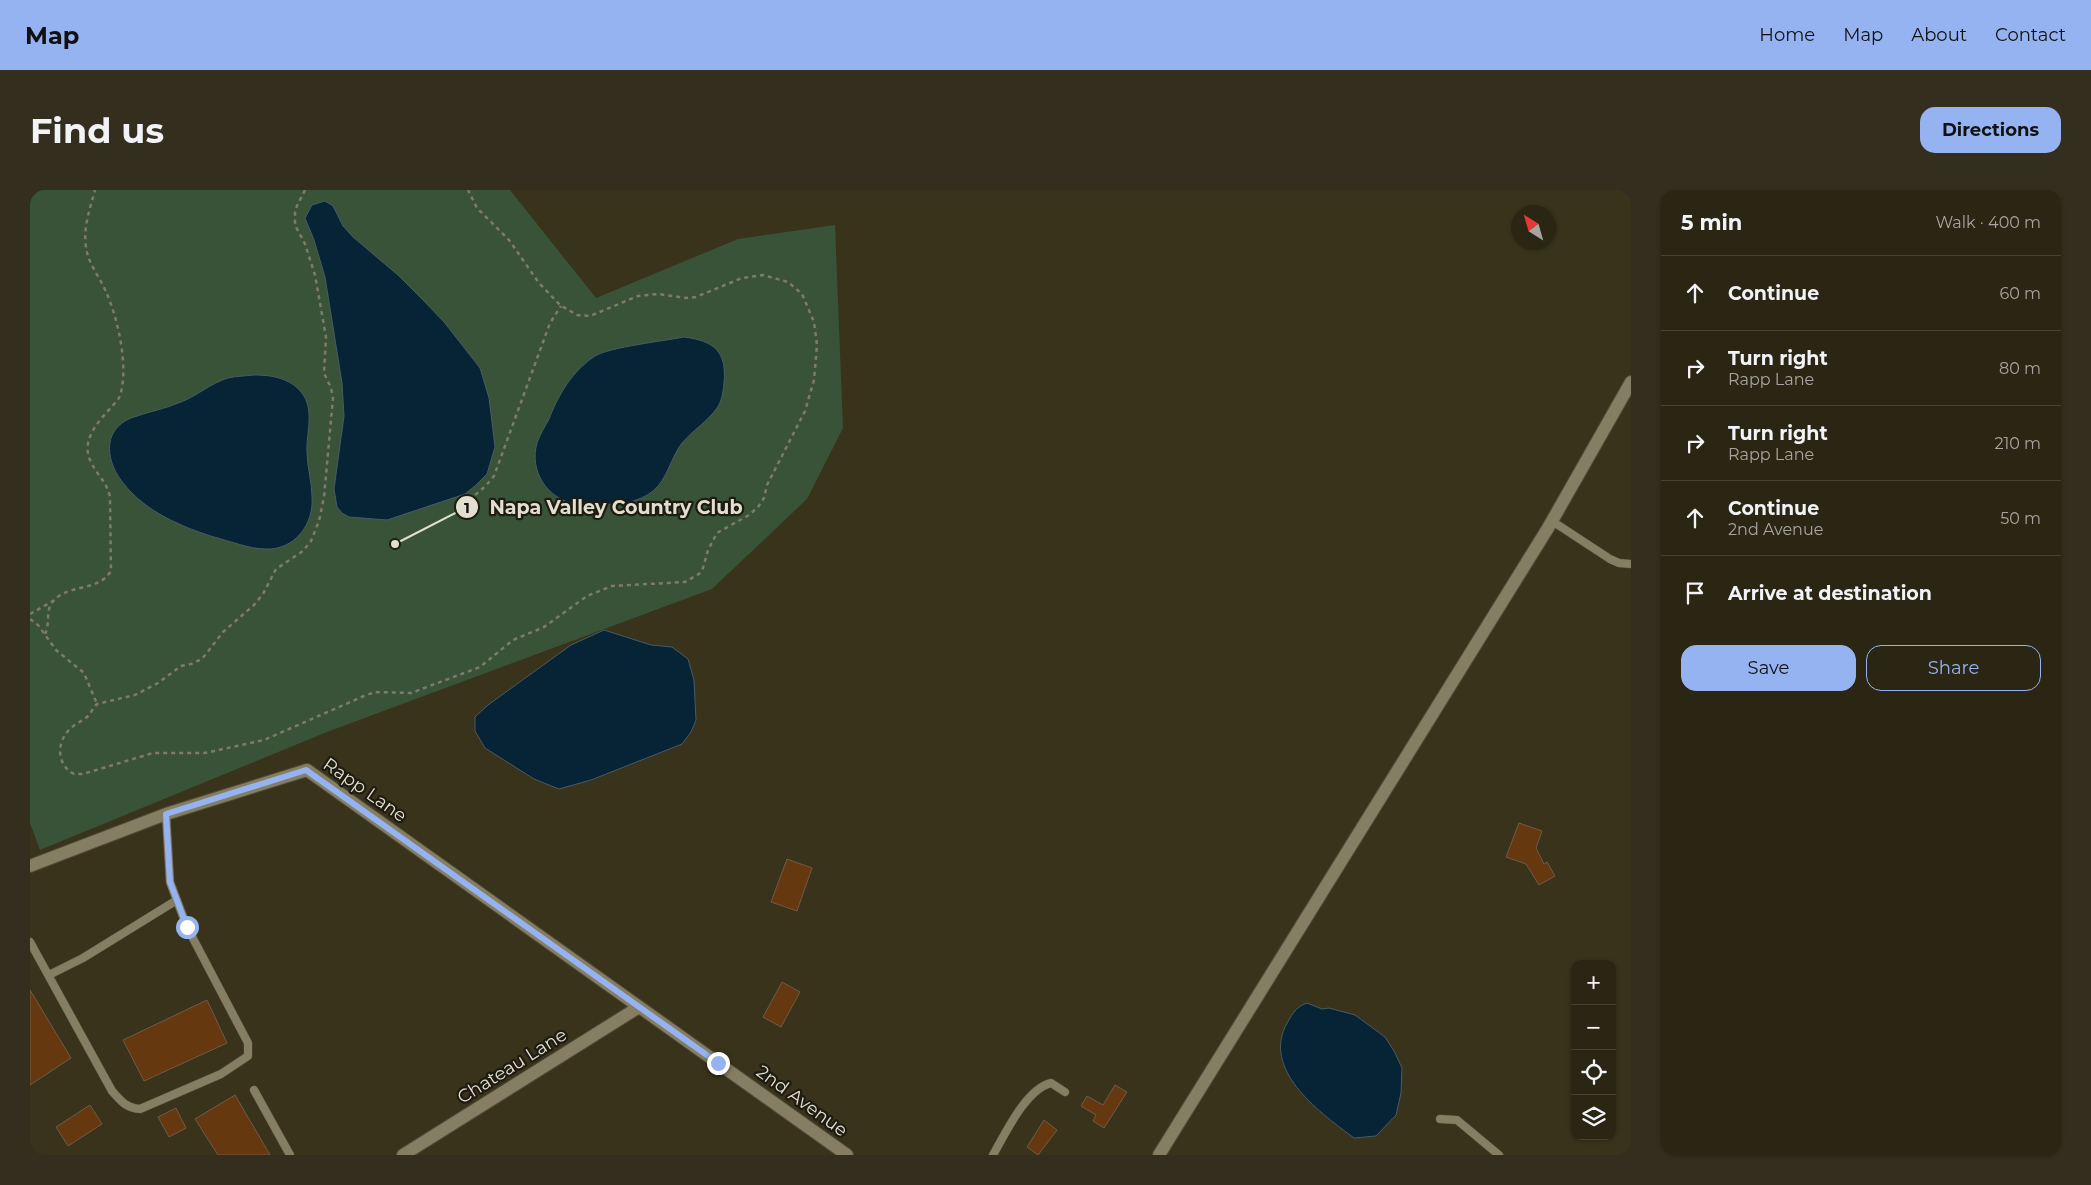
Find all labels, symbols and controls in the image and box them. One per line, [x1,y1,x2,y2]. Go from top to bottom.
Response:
text: Map [25,21,79,50]
text: Home [1759,24,1815,46]
text: Map [1843,24,1883,46]
text: About [1911,24,1967,46]
text: Contact [1995,24,2066,46]
button: Directions [1920,107,2061,153]
text: Find us [30,109,164,152]
north arrow [1511,205,1556,250]
text: 5 min [1681,210,1742,235]
text: Walk · 400 m [1935,213,2041,232]
icon: ahead [1681,279,1709,307]
text: Continue [1728,282,1819,305]
text: 60 m [1999,284,2041,303]
text: Turn right [1728,347,1828,370]
icon: right [1681,354,1709,382]
text: 80 m [1999,359,2041,378]
text: Rapp Lane [1728,370,1814,389]
text: Turn right [1728,422,1828,445]
icon: right [1681,429,1709,457]
text: 210 m [1994,434,2041,453]
text: Rapp Lane [1728,445,1814,464]
callout: Napa Valley Country Club [454,490,752,524]
text: Napa Valley Country Club [490,496,743,519]
text: Continue [1728,497,1819,520]
text: 1 [464,498,470,517]
icon: ahead [1681,504,1709,532]
text: 50 m [2000,509,2041,528]
text: 2nd Avenue [1728,520,1823,539]
icon: arrive [1681,579,1709,607]
text: Arrive at destination [1728,582,1932,605]
button: Save [1681,645,1856,691]
button: Share [1866,645,2041,691]
street label: Rapp Lane [319,753,411,827]
route start [176,916,199,939]
map controls [1571,960,1616,1140]
button: + [1571,960,1616,1005]
button: − [1571,1005,1616,1050]
street label: Chateau Lane [453,1024,571,1108]
button: locate [1571,1050,1616,1095]
route end [707,1052,730,1075]
street label: 2nd Avenue [752,1061,852,1141]
button: layers [1571,1095,1616,1140]

